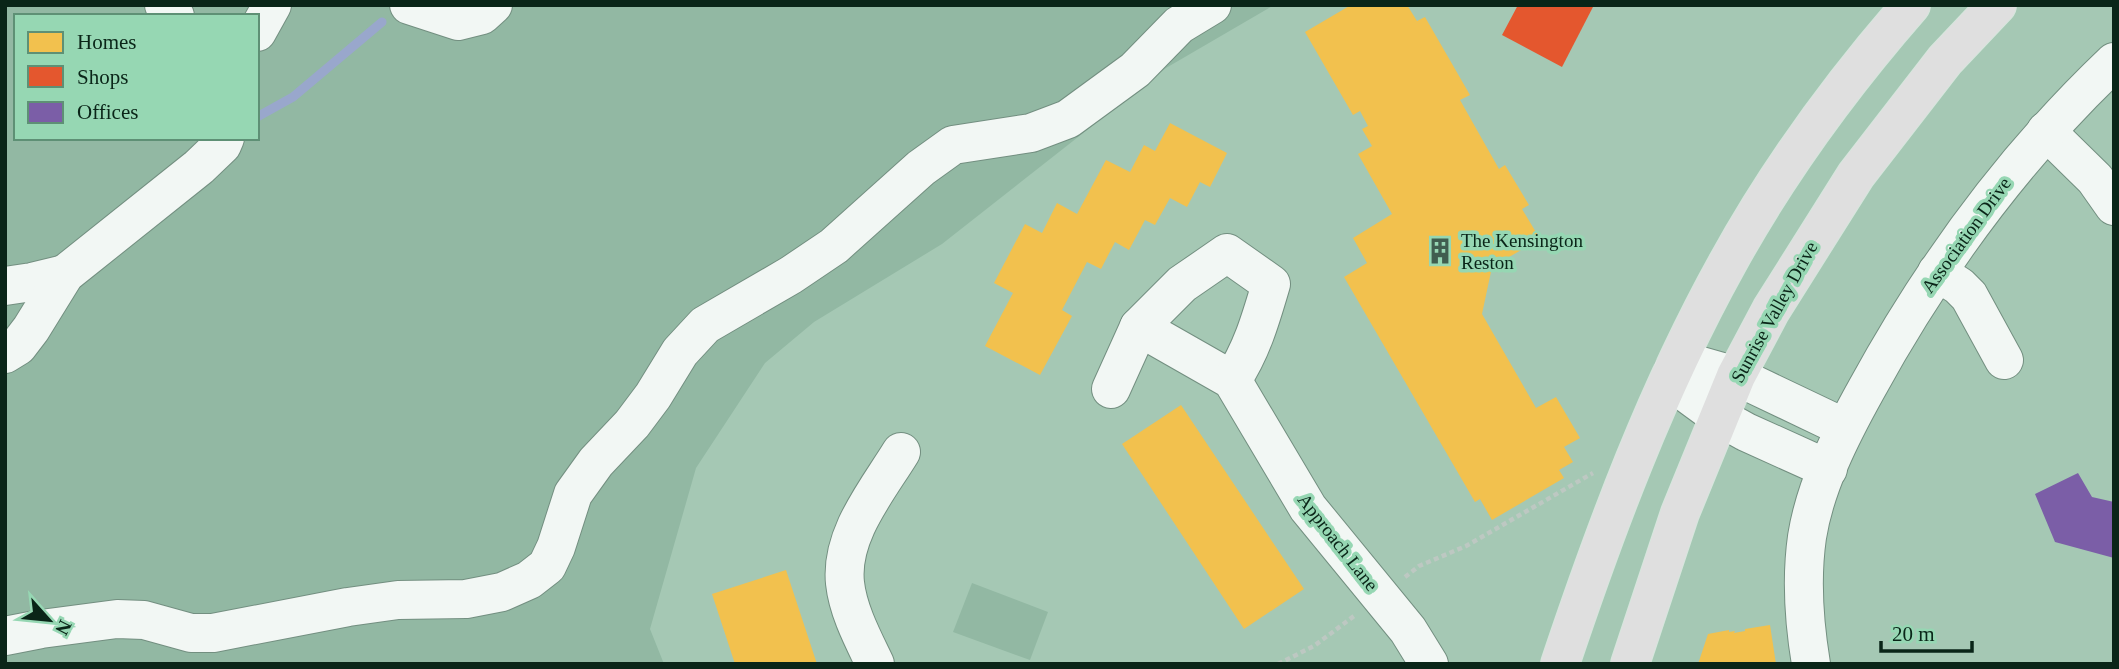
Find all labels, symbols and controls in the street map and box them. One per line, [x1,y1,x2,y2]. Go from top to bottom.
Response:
legend [14,14,259,140]
text: Homes [77,30,137,54]
text: Shops [77,65,128,89]
text: Offices [77,100,138,124]
street label: Association Drive [1917,173,2015,297]
place label: The Kensington Reston [1461,230,1583,273]
building icon: The Kensington Reston [1425,236,1455,266]
street label: Sunrise Valley Drive [1727,238,1821,386]
street label: Approach Lane [1294,489,1382,595]
north arrow [14,585,84,655]
scale bar [1881,610,1972,654]
text: N [51,617,76,639]
text: 20 m [1892,622,1935,646]

